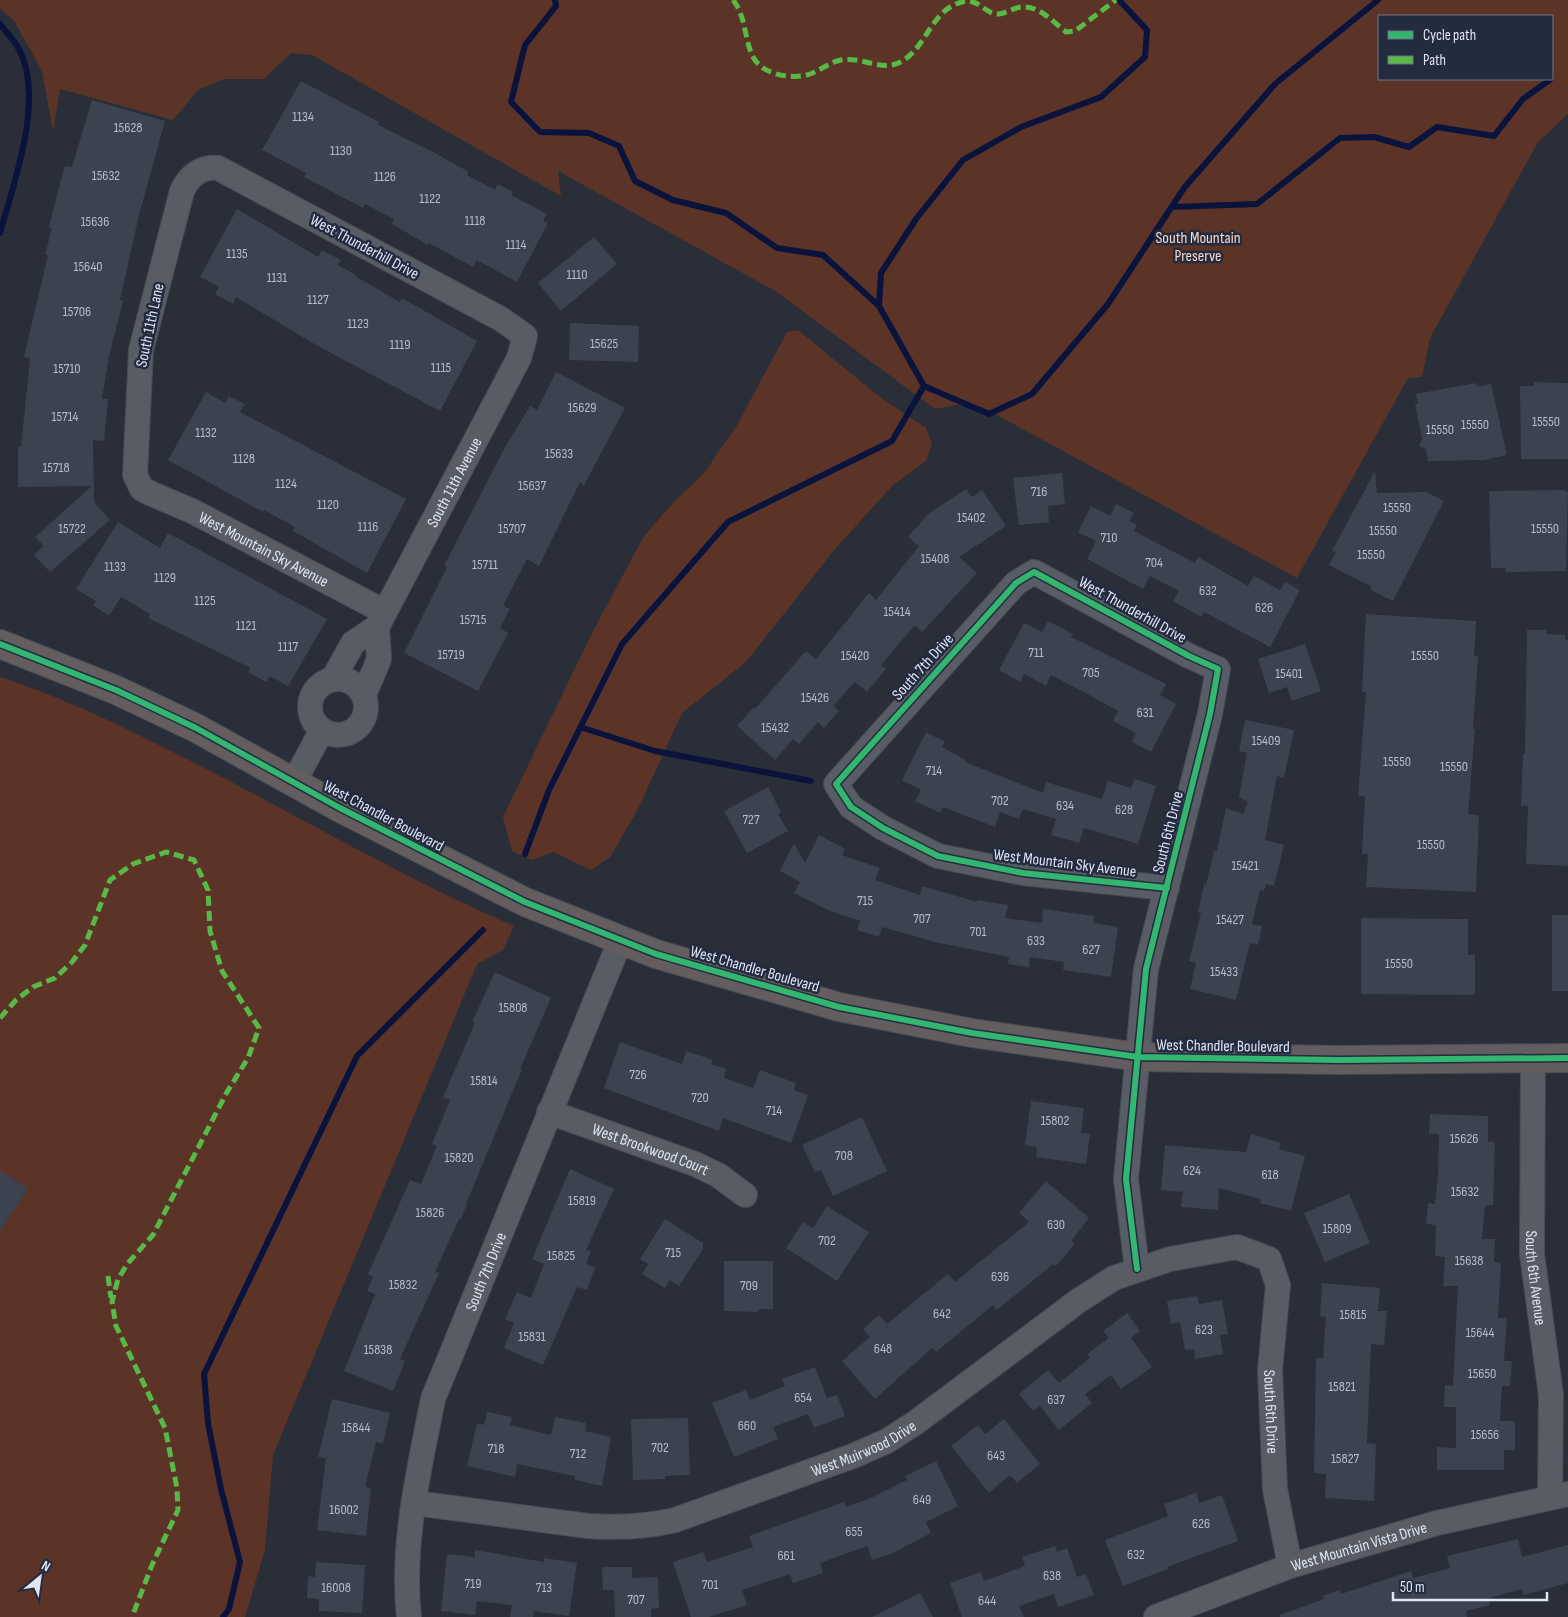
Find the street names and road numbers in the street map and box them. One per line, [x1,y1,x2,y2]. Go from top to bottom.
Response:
street label: West Thunderhill Drive [307,211,422,284]
street label: South 11th Lane [132,282,169,369]
street label: South 11th Avenue [423,434,486,531]
street label: West Mountain Sky Avenue [195,508,331,592]
street label: West Thunderhill Drive [1075,573,1190,648]
street label: South 7th Drive [888,630,958,704]
street label: West Chandler Boulevard [320,777,447,856]
street label: South 6th Drive [1149,789,1188,875]
street label: West Mountain Sky Avenue [992,845,1137,882]
street label: West Chandler Boulevard [688,942,821,997]
street label: West Chandler Boulevard [1156,1036,1290,1057]
street label: West Brookwood Court [589,1120,712,1180]
street label: South 7th Drive [462,1230,511,1314]
street label: South 6th Avenue [1521,1230,1549,1326]
street label: South 6th Drive [1259,1370,1282,1454]
street label: West Muirwood Drive [809,1417,920,1481]
street label: West Mountain Vista Drive [1289,1519,1429,1576]

